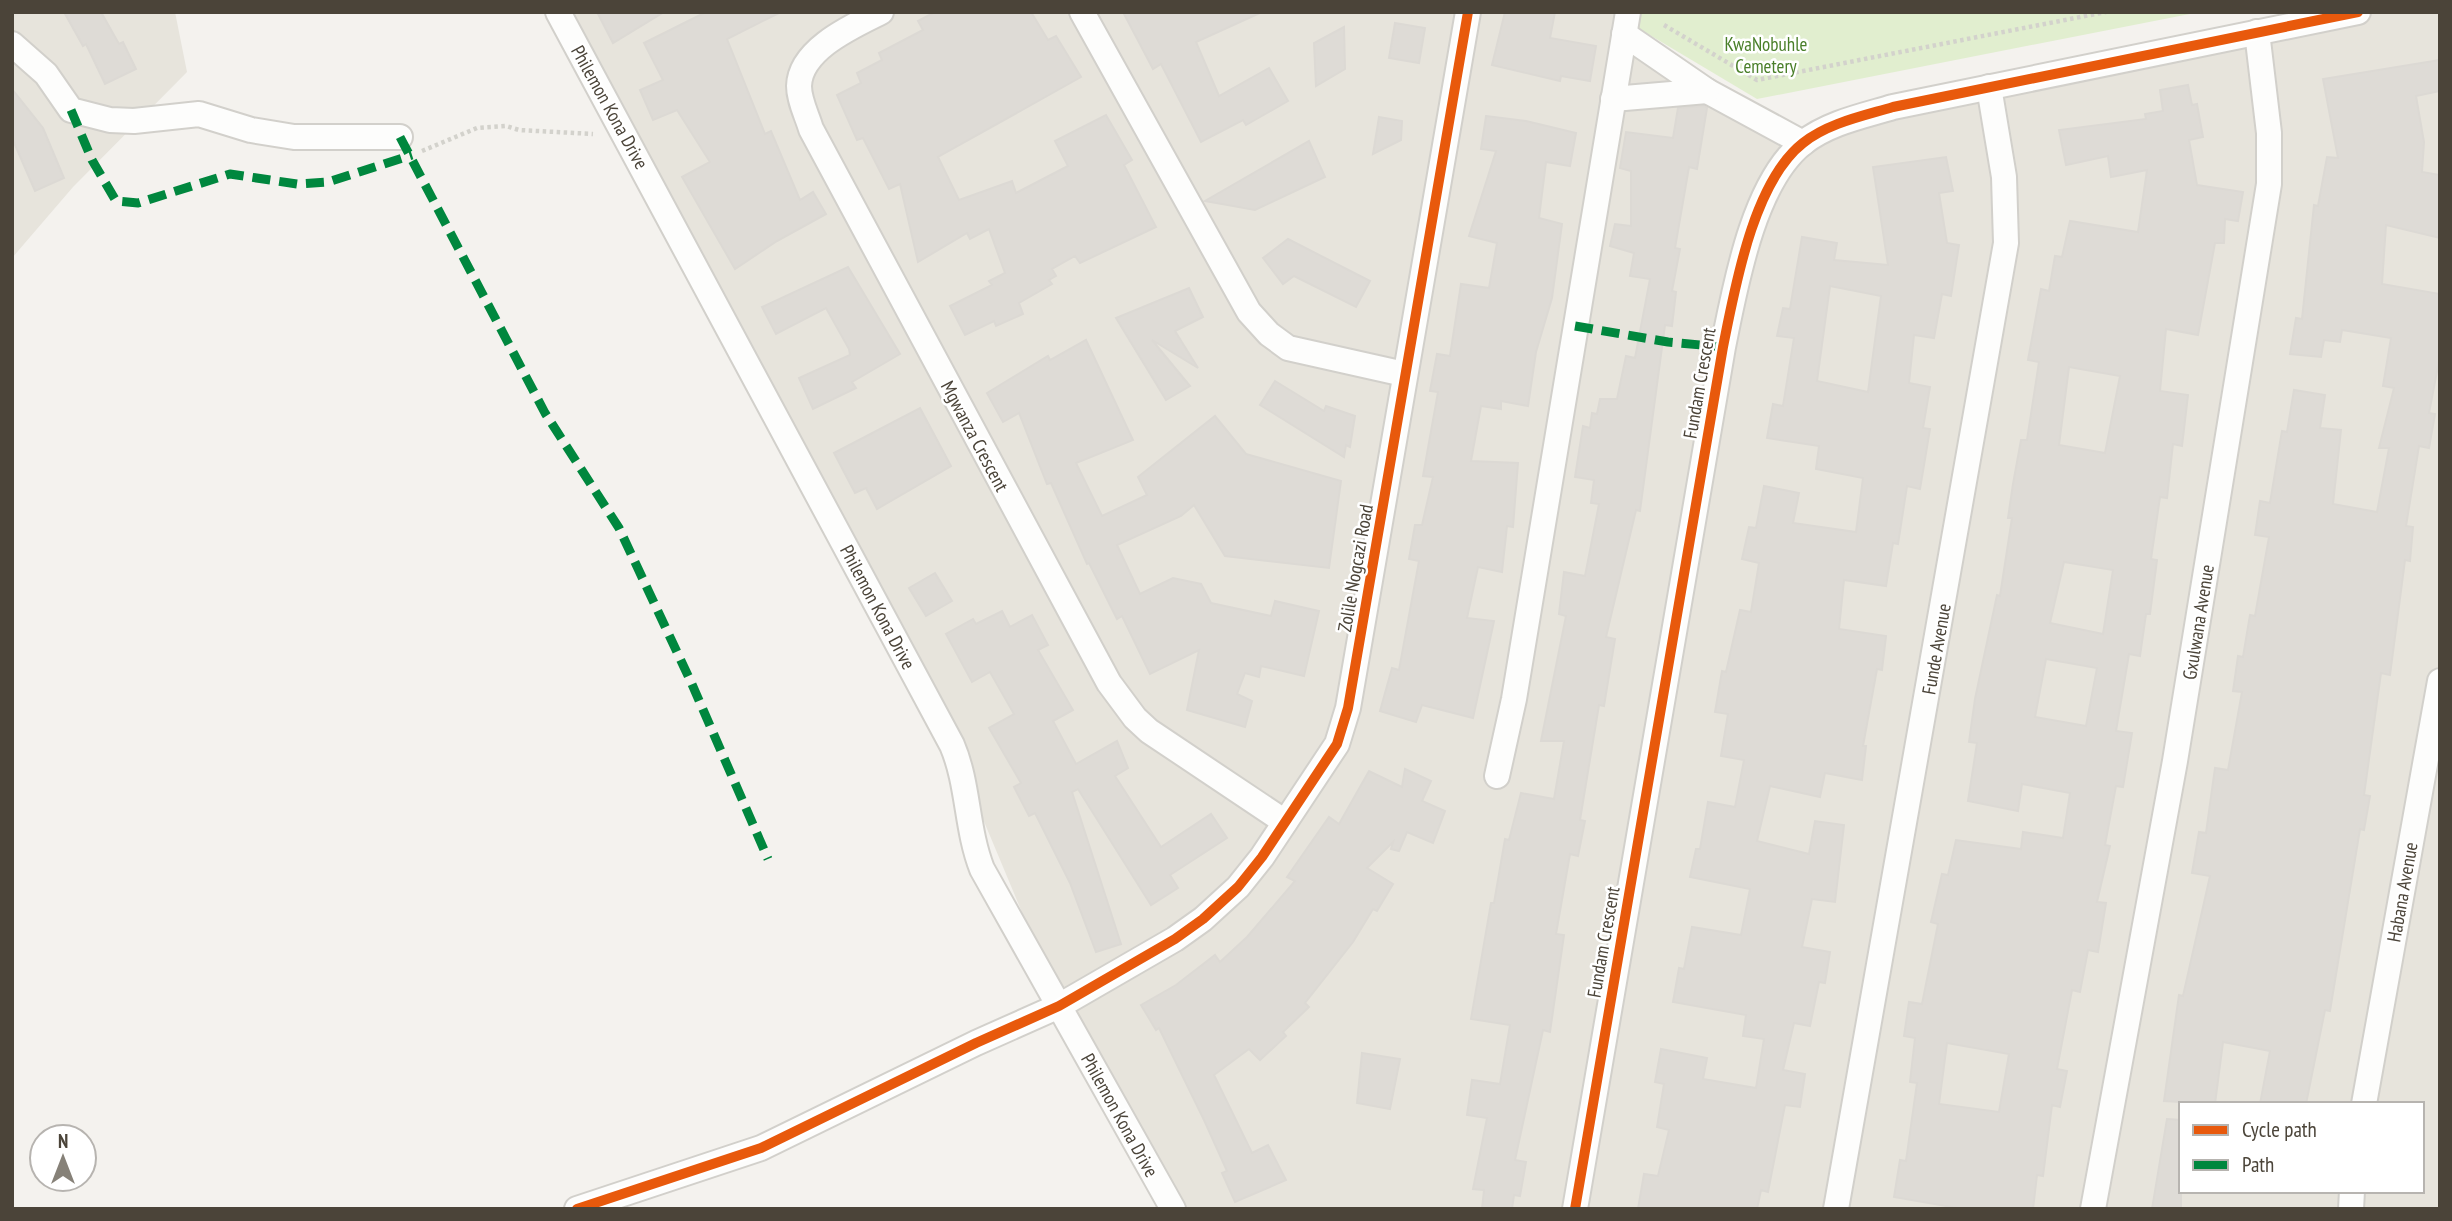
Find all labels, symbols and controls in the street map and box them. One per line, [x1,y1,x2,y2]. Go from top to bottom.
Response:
park label: KwaNobuhle Cemetery [1725,32,1808,78]
street label: Philemon Kona Drive [566,41,654,173]
street label: Fundam Crescent [1677,325,1721,440]
street label: Mgwanza Crescent [936,377,1015,496]
street label: Zolile Nogcazi Road [1332,502,1378,634]
street label: Philemon Kona Drive [835,541,921,674]
street label: Gxulwana Avenue [2177,563,2219,681]
street label: Funde Avenue [1916,601,1956,696]
street label: Habana Avenue [2381,840,2423,944]
street label: Fundam Crescent [1581,884,1625,999]
street label: Philemon Kona Drive [1076,1049,1164,1181]
legend [2179,1102,2424,1193]
text: Cycle path [2242,1116,2317,1143]
north arrow [28,1123,98,1193]
text: N [58,1129,68,1153]
text: Path [2242,1151,2274,1178]

